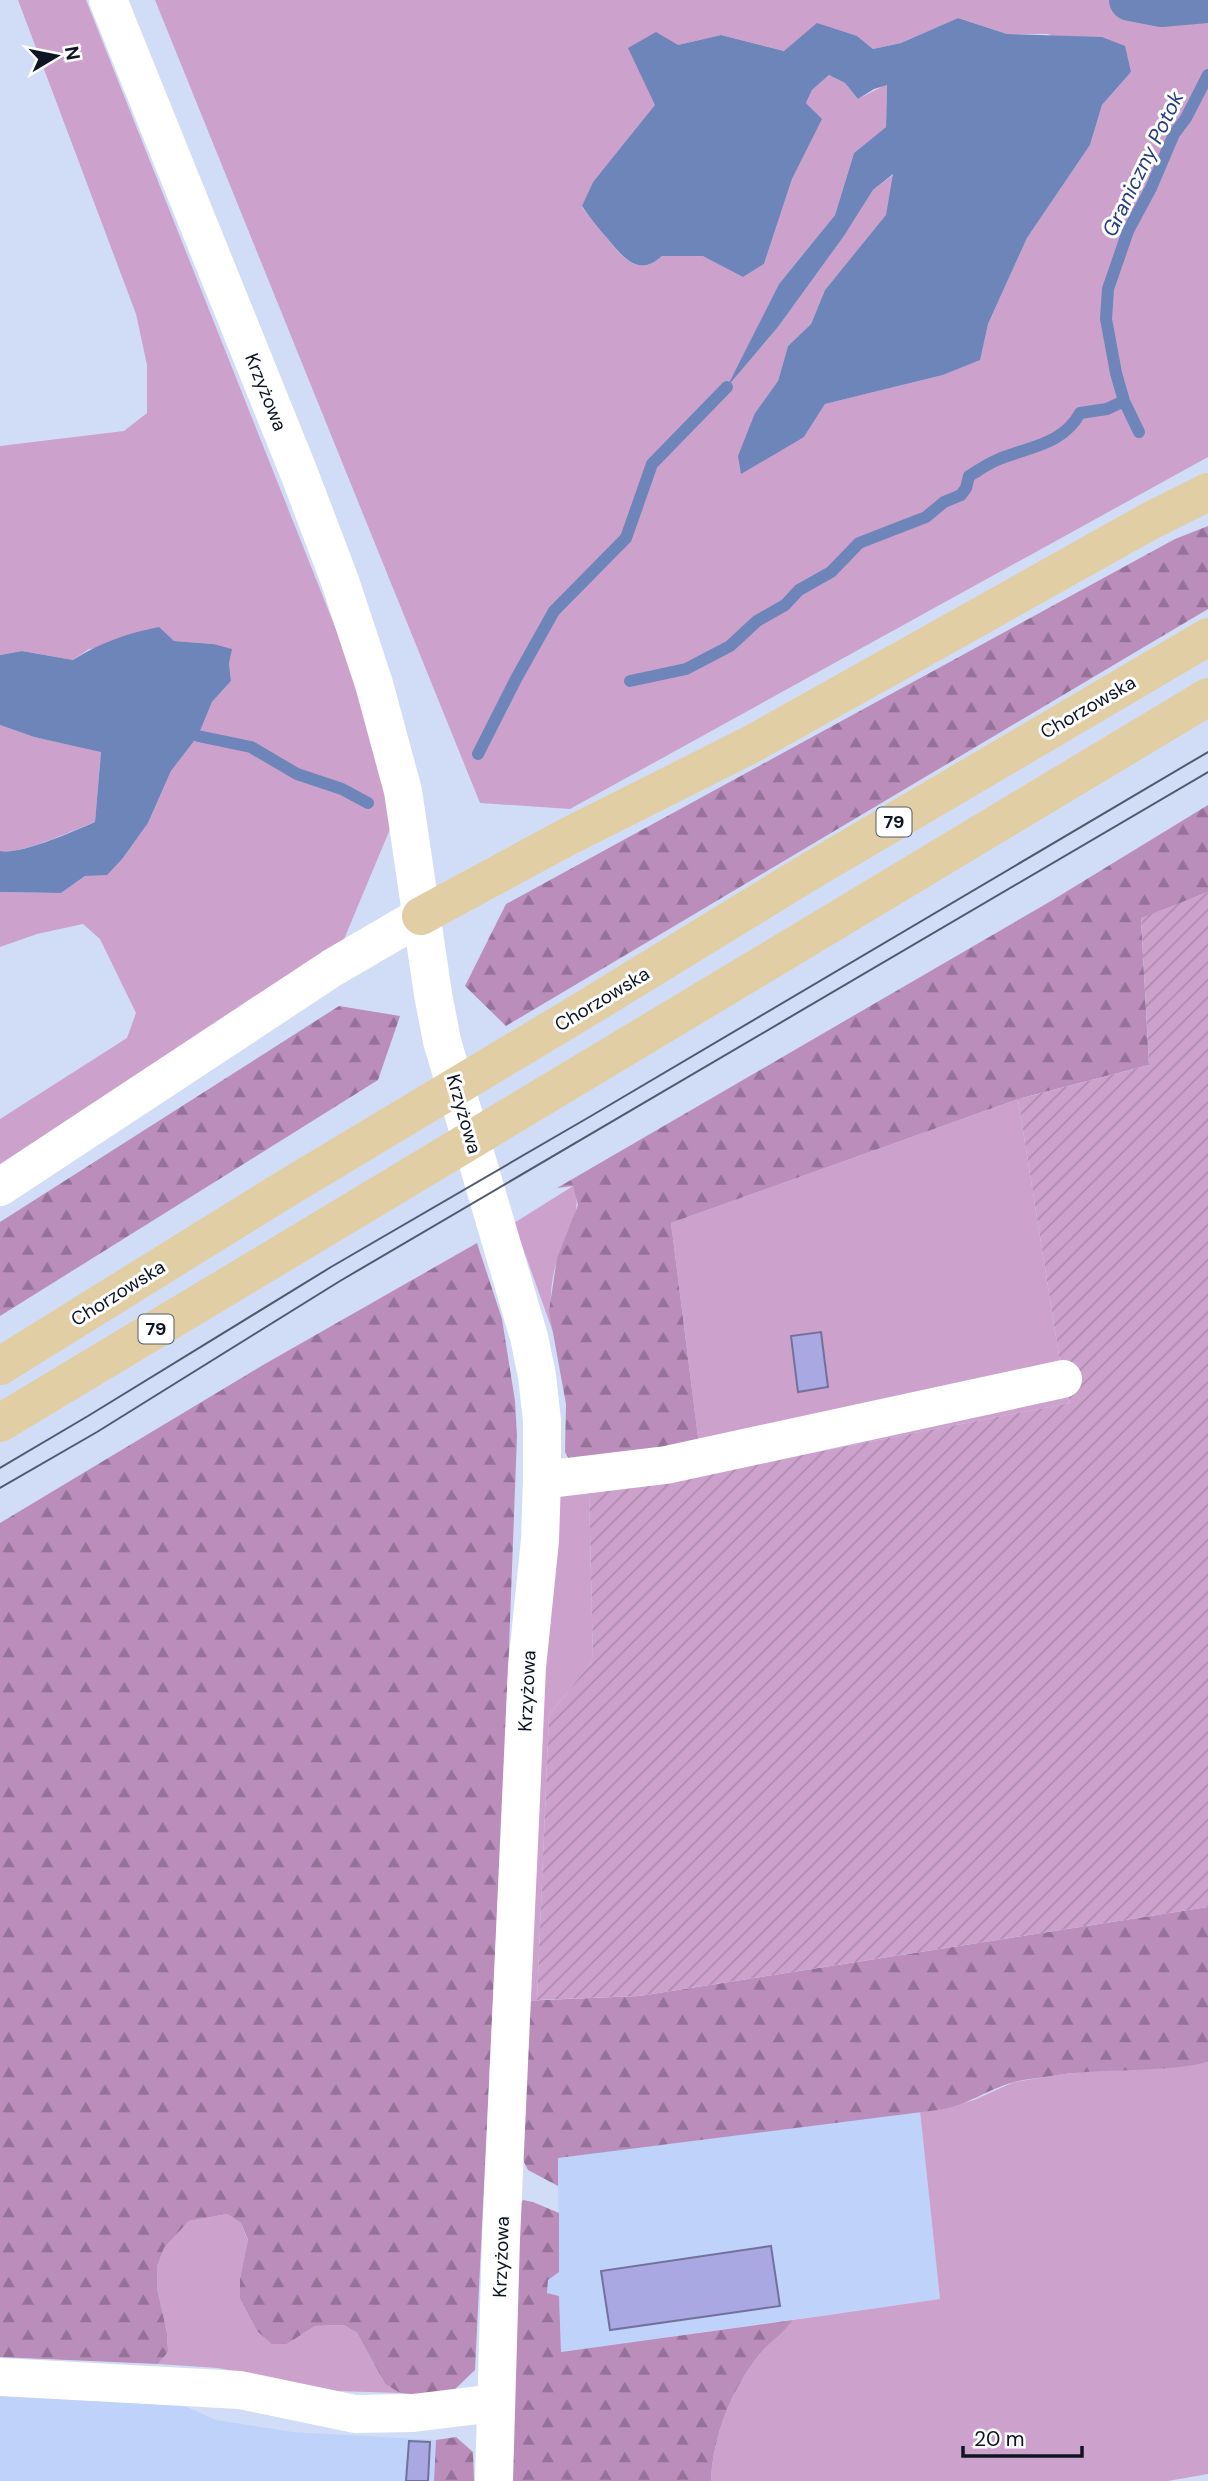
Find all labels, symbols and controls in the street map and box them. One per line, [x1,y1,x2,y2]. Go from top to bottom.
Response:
north arrow [21,21,91,91]
text: N [59,44,86,62]
water label: Graniczny Potok [1096,86,1190,241]
street label: Krzyżowa [239,350,293,434]
street label: Chorzowska [1036,670,1140,744]
road number: 79 [876,808,912,836]
street label: Chorzowska [550,961,654,1037]
street label: Krzyżowa [441,1071,487,1157]
street label: Chorzowska [66,1254,170,1332]
road number: 79 [138,1314,174,1344]
street label: Krzyżowa [512,1650,542,1732]
street label: Krzyżowa [487,2216,515,2298]
scale bar [963,2414,1082,2458]
text: 20 m [974,2425,1025,2453]

